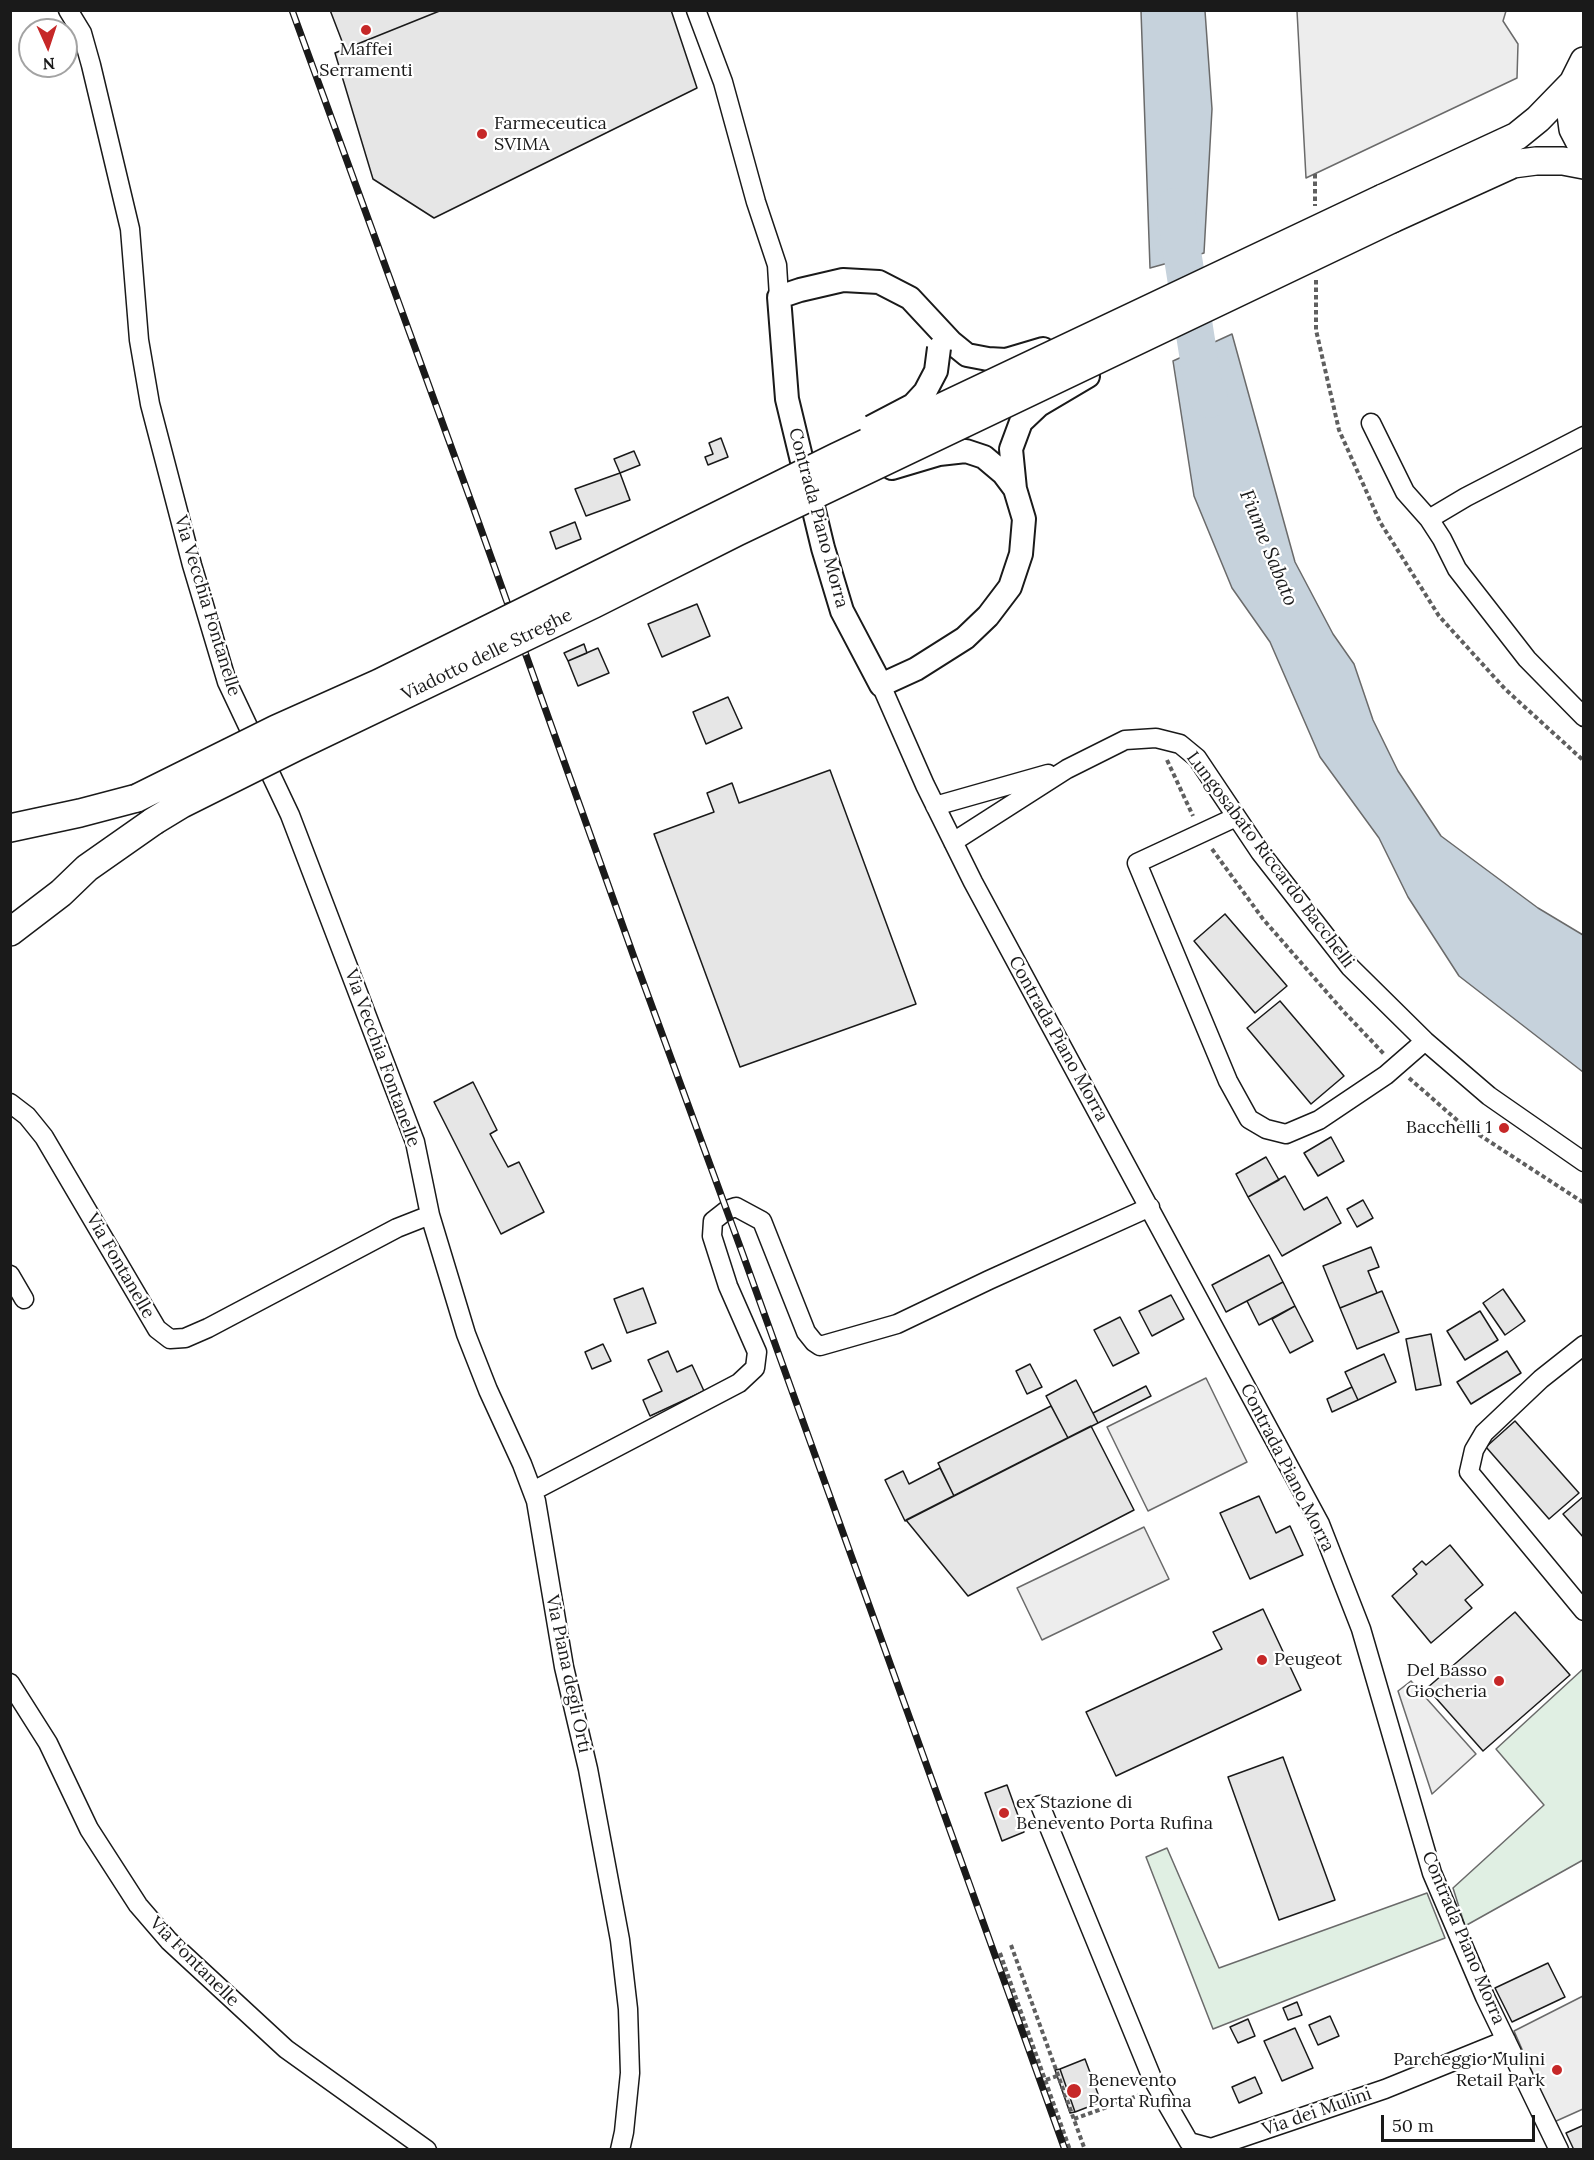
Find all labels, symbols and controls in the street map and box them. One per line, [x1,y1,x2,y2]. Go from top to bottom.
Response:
north arrow [18,18,78,78]
marker: Maffei Serramenti [359,23,373,37]
place label: Maffei Serramenti [319,39,413,82]
text: N [42,54,56,74]
place label: Farmeceutica SVIMA [494,113,607,156]
marker: Farmeceutica SVIMA [475,127,489,141]
street label: Contrada Piano Morra [784,426,852,610]
water label: Fiume Sabato [1234,486,1302,610]
street label: Via Vecchia Fontanelle [169,513,245,699]
street label: Viadotto delle Streghe [398,604,576,706]
street label: Lungosabato Riccardo Bacchelli [1182,748,1358,972]
street label: Contrada Piano Morra [1004,953,1112,1125]
street label: Via Vecchia Fontanelle [340,966,424,1150]
place label: Bacchelli 1 [1406,1117,1492,1139]
marker: Bacchelli 1 [1497,1121,1511,1135]
street label: Via Fontanelle [81,1210,159,1322]
street label: Contrada Piano Morra [1235,1380,1339,1556]
street label: Via Piana degli Orti [541,1593,595,1755]
place label: Peugeot [1274,1649,1342,1671]
marker: Peugeot [1255,1653,1269,1667]
place label: Del Basso Giocheria [1405,1660,1487,1702]
marker: Del Basso Giocheria [1492,1674,1506,1688]
place label: ex Stazione di Benevento Porta Rufina [1016,1792,1213,1834]
marker: ex Stazione di Benevento Porta Rufina [997,1806,1011,1820]
street label: Contrada Piano Morra [1417,1848,1509,2028]
street label: Via Fontanelle [145,1913,243,2011]
place label: Parcheggio Mulini Retail Park [1393,2049,1545,2092]
marker: Parcheggio Mulini Retail Park [1550,2063,1564,2077]
place label: Benevento Porta Rufina [1088,2070,1192,2112]
marker: Benevento Porta Rufina [1065,2082,1083,2100]
street label: Via dei Mulini [1260,2083,1374,2141]
scale bar [1384,2103,1538,2141]
text: 50 m [1392,2114,1434,2137]

